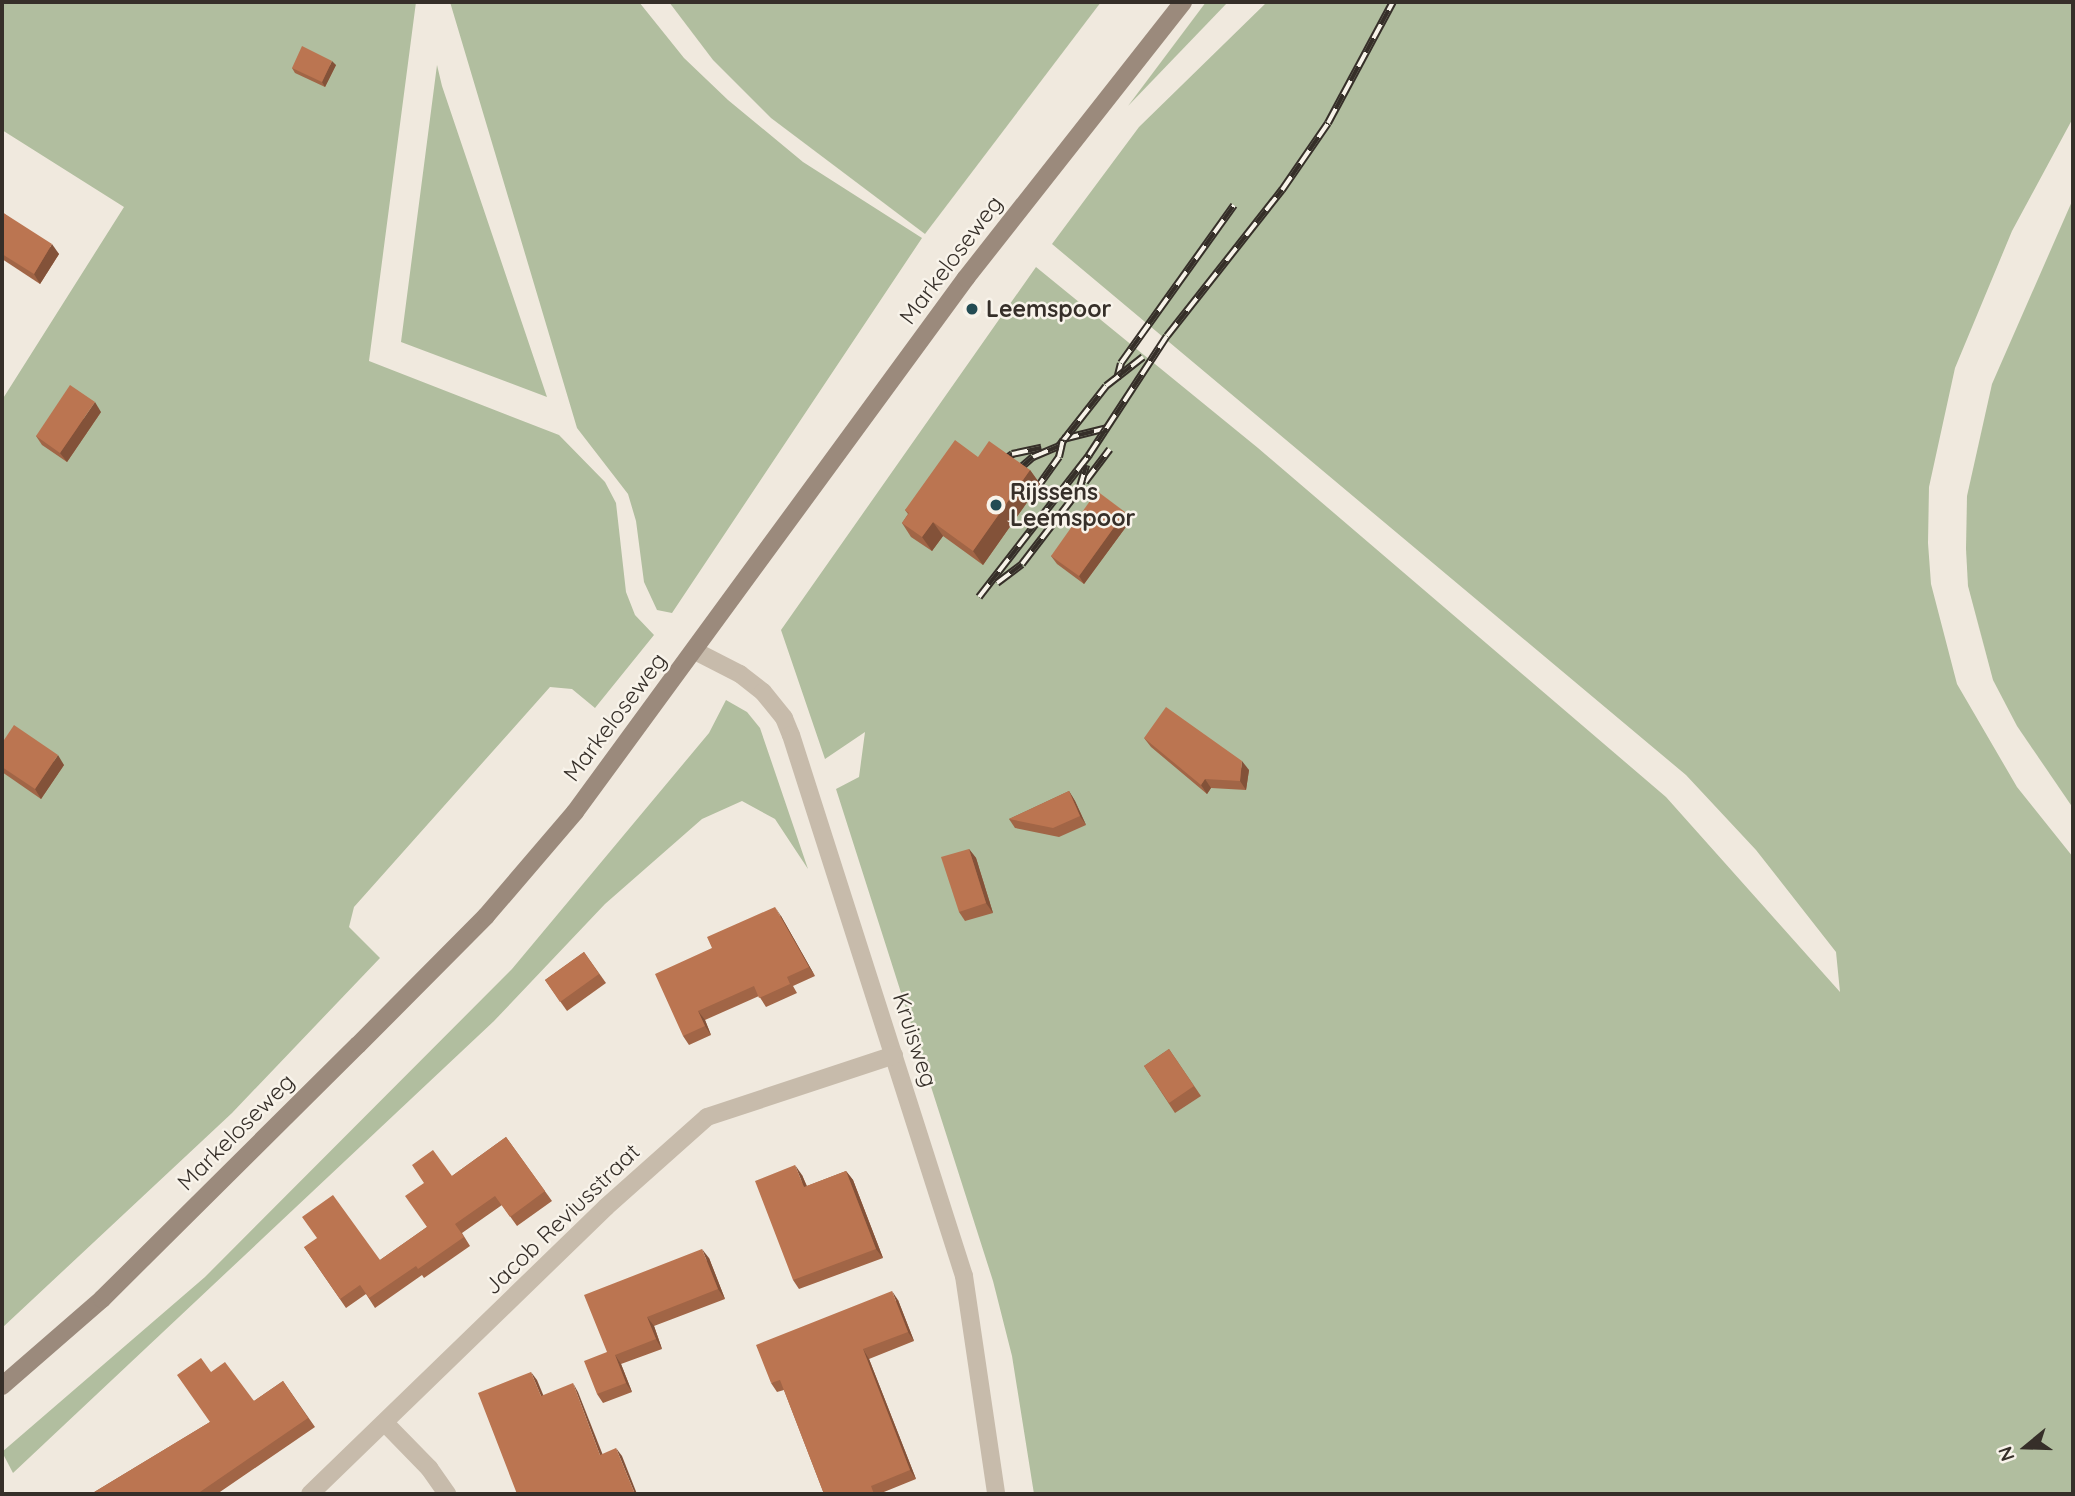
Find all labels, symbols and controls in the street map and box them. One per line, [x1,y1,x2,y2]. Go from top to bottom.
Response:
street label: Markeloseweg [894,190,1008,330]
place label: Leemspoor [986,295,1111,323]
marker: Leemspoor [964,301,980,317]
place label: Rijssens Leemspoor [1010,478,1135,532]
marker: Rijssens Leemspoor [988,497,1004,513]
street label: Markeloseweg [558,647,672,787]
street label: Kruisweg [887,989,943,1091]
street label: Markeloseweg [172,1068,300,1196]
street label: Jacob Reviusstraat [479,1138,645,1300]
north arrow [1991,1412,2061,1482]
text: N [1993,1443,2020,1464]

